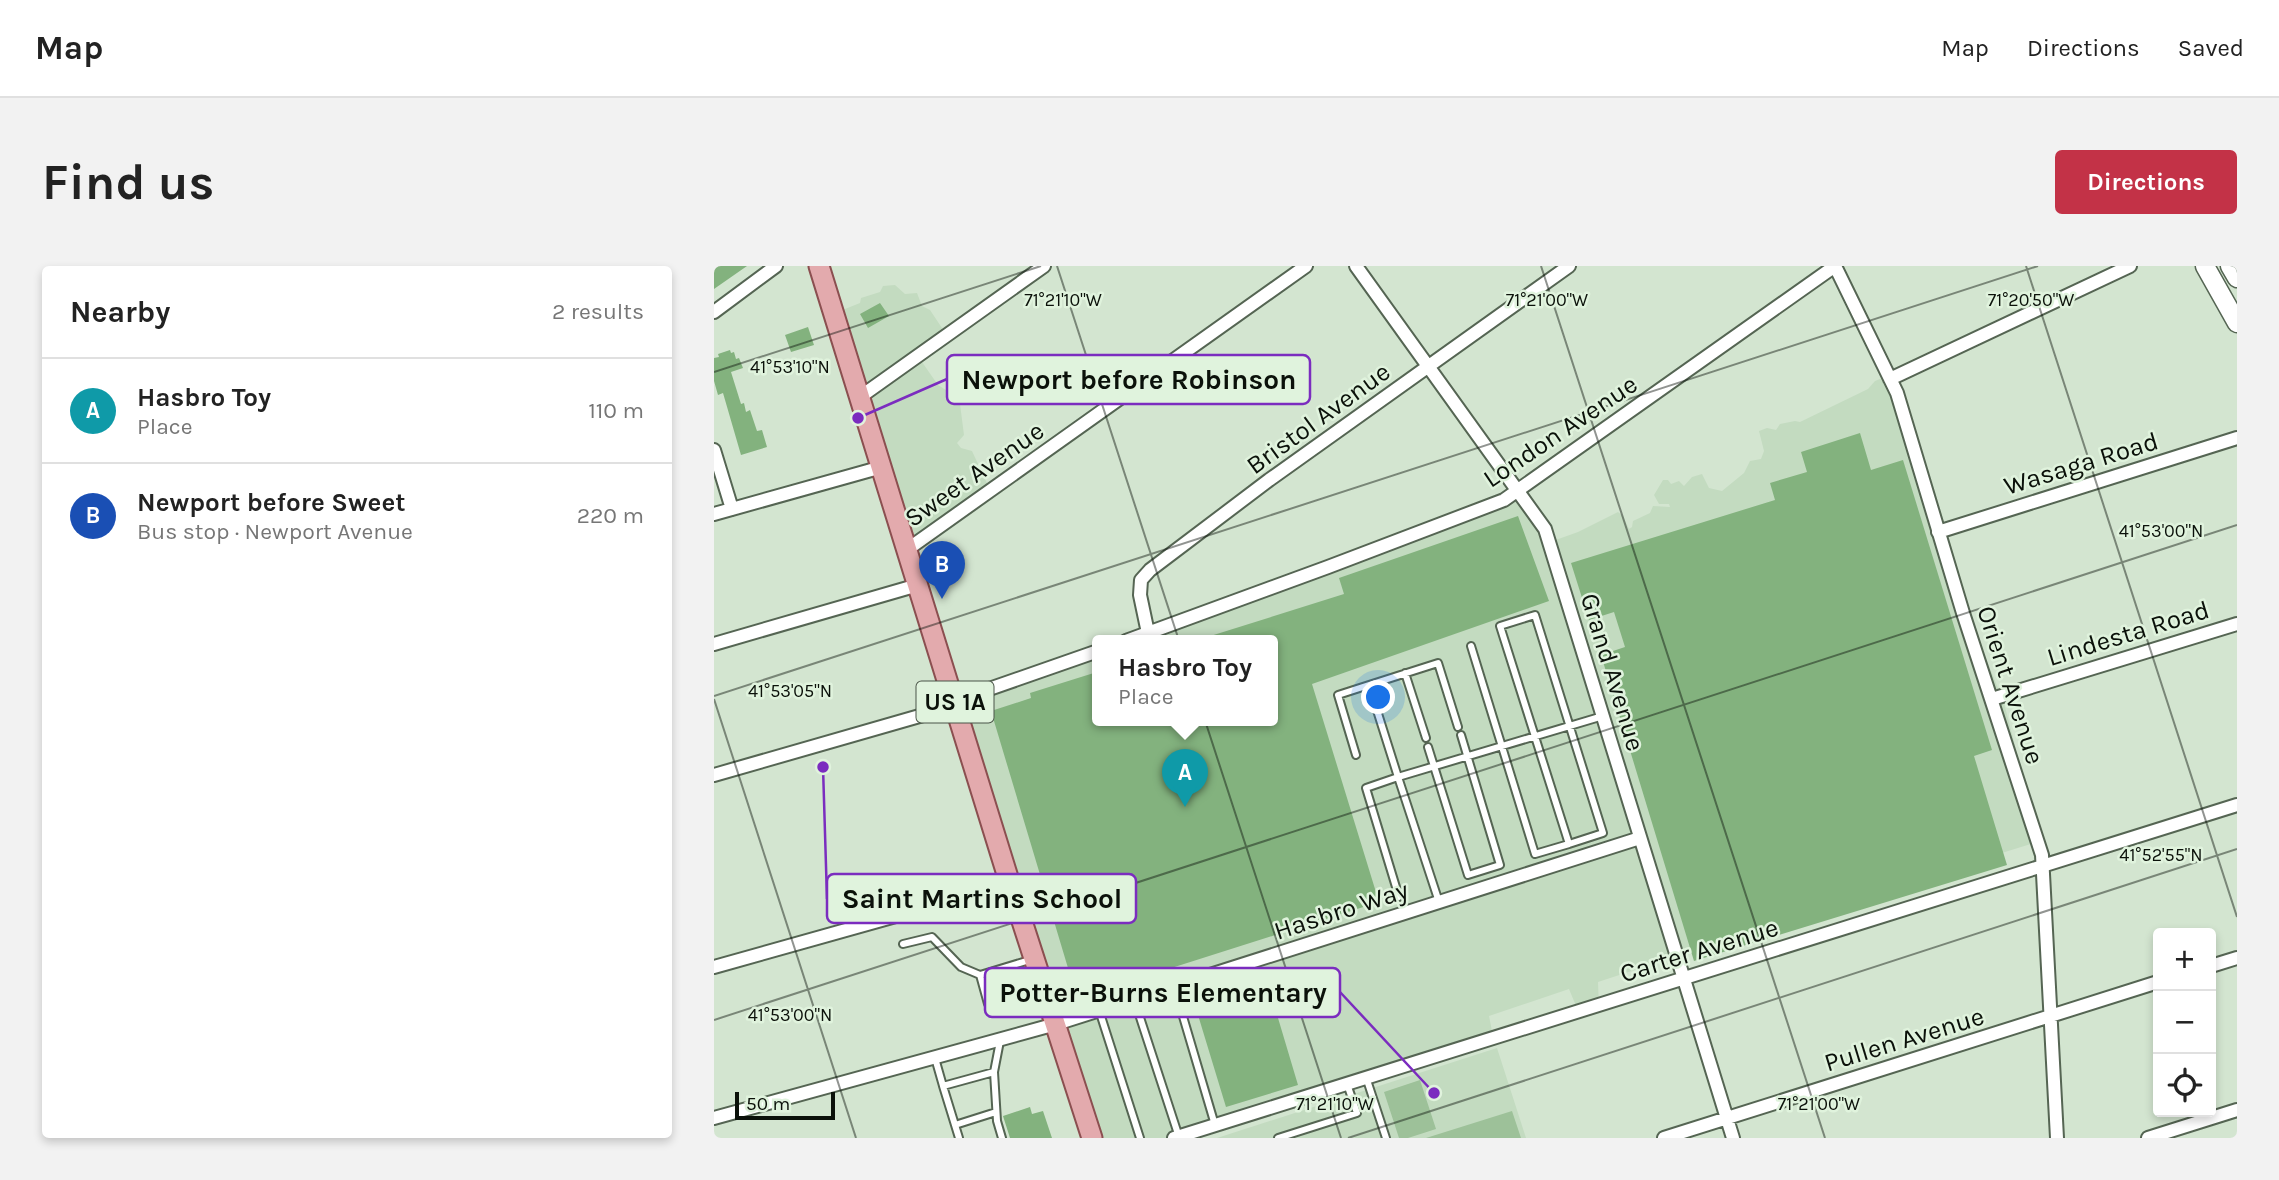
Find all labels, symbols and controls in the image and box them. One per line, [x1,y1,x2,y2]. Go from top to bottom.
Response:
text: Map [35,29,103,67]
text: Map [1941,34,1989,62]
text: Directions [2027,34,2140,62]
text: Saved [2178,34,2244,62]
button: Directions [2055,150,2237,214]
text: Find us [42,154,214,211]
text: 71°21'10"W [1024,289,1102,311]
text: 71°21'00"W [1506,289,1588,311]
text: 71°20'50"W [1988,289,2074,311]
text: Nearby [70,294,170,330]
text: 2 results [552,298,644,325]
callout: Newport before Robinson [947,355,1310,404]
text: 41°53'10"N [750,356,830,378]
street label: Bristol Avenue [1240,356,1396,481]
text: Newport before Robinson [961,363,1297,396]
street label: London Avenue [1477,368,1643,494]
text: Hasbro Toy [137,382,271,413]
text: A [86,397,100,424]
text: 110 m [588,397,644,424]
text: Place [137,413,193,440]
street label: Sweet Avenue [899,415,1050,534]
street label: Wasaga Road [2000,425,2162,502]
text: Newport before Sweet [137,487,405,518]
text: B [86,502,100,529]
text: 220 m [577,502,644,529]
text: Bus stop · Newport Avenue [137,518,413,545]
text: 41°53'00"N [2119,520,2203,542]
pin: B [919,541,965,599]
street label: Grand Avenue [1574,590,1651,755]
street label: Lindesta Road [2043,594,2213,673]
street label: Orient Avenue [1970,602,2051,768]
popup [1092,635,1278,726]
text: Hasbro Toy [1118,652,1252,683]
text: 41°53'05"N [748,680,832,702]
your location [1361,680,1395,714]
road number: US 1A [916,682,994,722]
text: Place [1118,683,1174,710]
pin: A [1162,749,1208,807]
text: 41°52'55"N [2119,844,2203,866]
callout: Saint Martins School [827,874,1136,923]
street label: Hasbro Way [1270,874,1412,947]
text: Saint Martins School [842,882,1122,915]
street label: Carter Avenue [1616,912,1782,989]
map controls [2153,928,2216,1117]
button: + [2153,928,2216,991]
callout: Potter-Burns Elementary [985,968,1340,1017]
text: Potter-Burns Elementary [999,976,1327,1009]
button: − [2153,991,2216,1054]
street label: Pullen Avenue [1820,1000,1988,1078]
text: 41°53'00"N [748,1004,832,1026]
button: locate [2153,1054,2216,1117]
scale bar [735,1089,835,1121]
text: 50 m [746,1093,790,1115]
text: 71°21'10"W [1296,1093,1374,1115]
text: 71°21'00"W [1778,1093,1860,1115]

